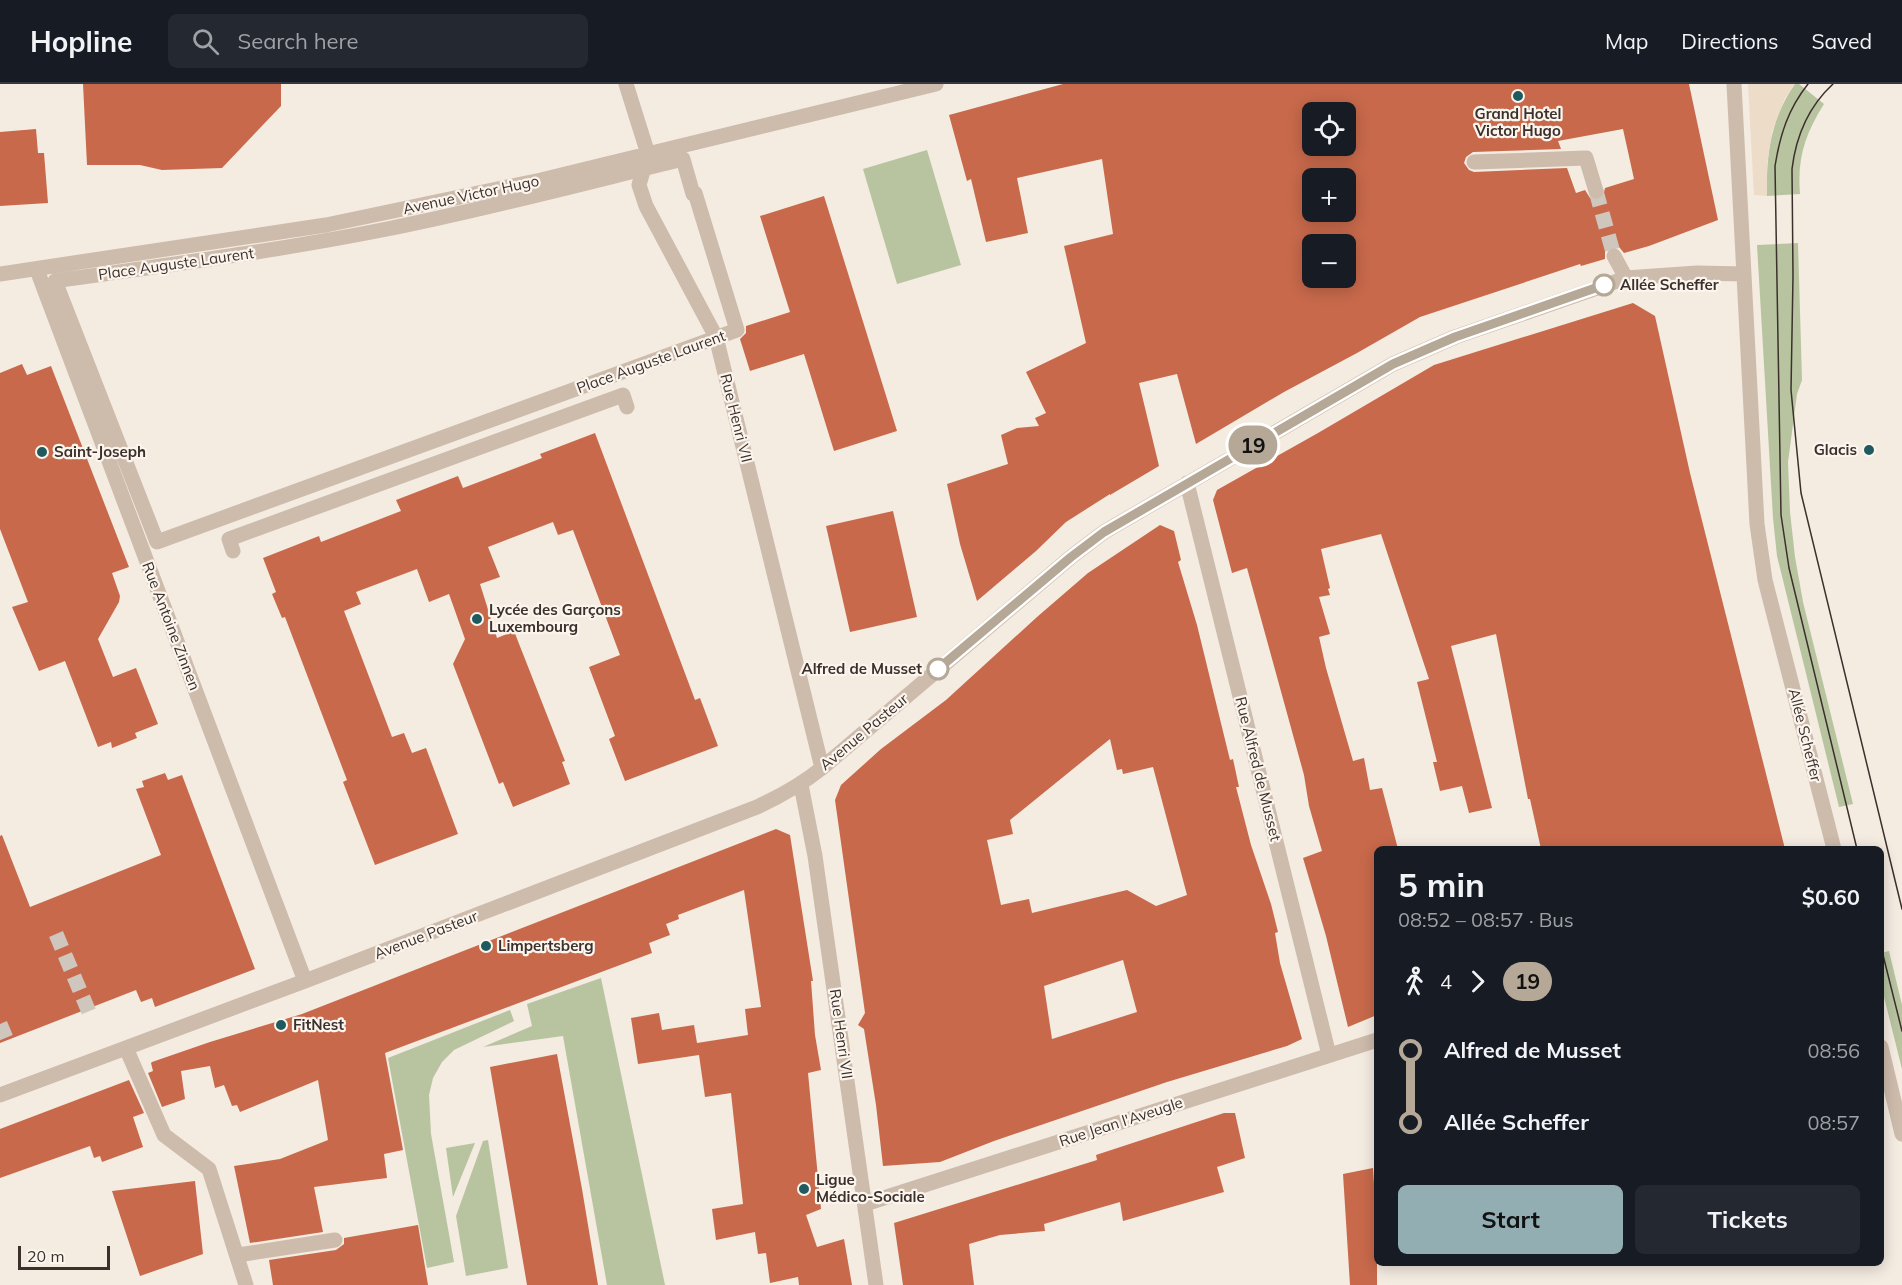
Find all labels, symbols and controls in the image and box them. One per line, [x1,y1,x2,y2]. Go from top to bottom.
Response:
search box [168,14,588,68]
text: Hopline [30,24,132,59]
icon: search [189,25,222,58]
text: Search here [237,27,358,55]
text: Map [1605,28,1648,54]
text: Directions [1681,28,1778,54]
text: Saved [1811,28,1872,54]
marker: Grand Hotel Victor Hugo [1511,89,1525,103]
map controls [1302,102,1356,288]
button: locate [1302,102,1356,156]
place label: Grand Hotel Victor Hugo [1474,104,1561,140]
button: + [1302,168,1356,222]
street label: Avenue Victor Hugo [401,171,541,218]
button: − [1302,234,1356,288]
street label: Place Auguste Laurent [97,243,255,284]
marker: Allée Scheffer [1593,274,1615,296]
place label: Allée Scheffer [1620,275,1719,294]
street label: Place Auguste Laurent [574,326,728,397]
street label: Rue Henri VII [716,372,757,464]
line badge: 19 [1226,426,1280,464]
text: 19 [1240,432,1266,458]
place label: Glacis [1814,440,1857,459]
place label: Saint-Joseph [54,442,146,461]
marker: Glacis [1862,443,1876,457]
marker: Saint-Joseph [35,445,49,459]
street label: Rue Antoine Zinnen [138,559,205,693]
place label: Lycée des Garçons Luxembourg [489,600,621,636]
marker: Lycée des Garçons Luxembourg [470,612,484,626]
marker: Alfred de Musset [927,658,949,680]
place label: Alfred de Musset [801,659,922,678]
street label: Allée Scheffer [1785,686,1826,784]
street label: Avenue Pasteur [816,689,912,774]
street label: Rue Alfred de Musset [1231,695,1286,843]
text: 5 min [1398,864,1485,905]
text: $0.60 [1802,883,1860,911]
street label: Avenue Pasteur [371,906,481,963]
text: 08:52 – 08:57 · Bus [1398,907,1574,932]
place label: Limpertsberg [498,936,593,955]
marker: Limpertsberg [479,939,493,953]
icon: walk [1398,965,1431,998]
icon: forward [1461,965,1494,998]
text: 19 [1515,968,1540,994]
text: 4 [1440,969,1452,994]
street label: Rue Henri VII [826,988,857,1080]
place label: FitNest [293,1015,344,1034]
marker: FitNest [274,1018,288,1032]
text: Alfred de Musset [1444,1036,1621,1064]
text: 08:56 [1807,1038,1860,1063]
street label: Rue Jean l'Aveugle [1057,1093,1185,1150]
text: Allée Scheffer [1444,1108,1589,1136]
text: 08:57 [1807,1110,1860,1135]
place label: Ligue Médico-Sociale [816,1170,925,1206]
marker: Ligue Médico-Sociale [797,1182,811,1196]
button: Start [1398,1185,1623,1254]
button: Tickets [1635,1185,1860,1254]
scale bar [18,1243,110,1270]
text: 20 m [27,1246,64,1266]

